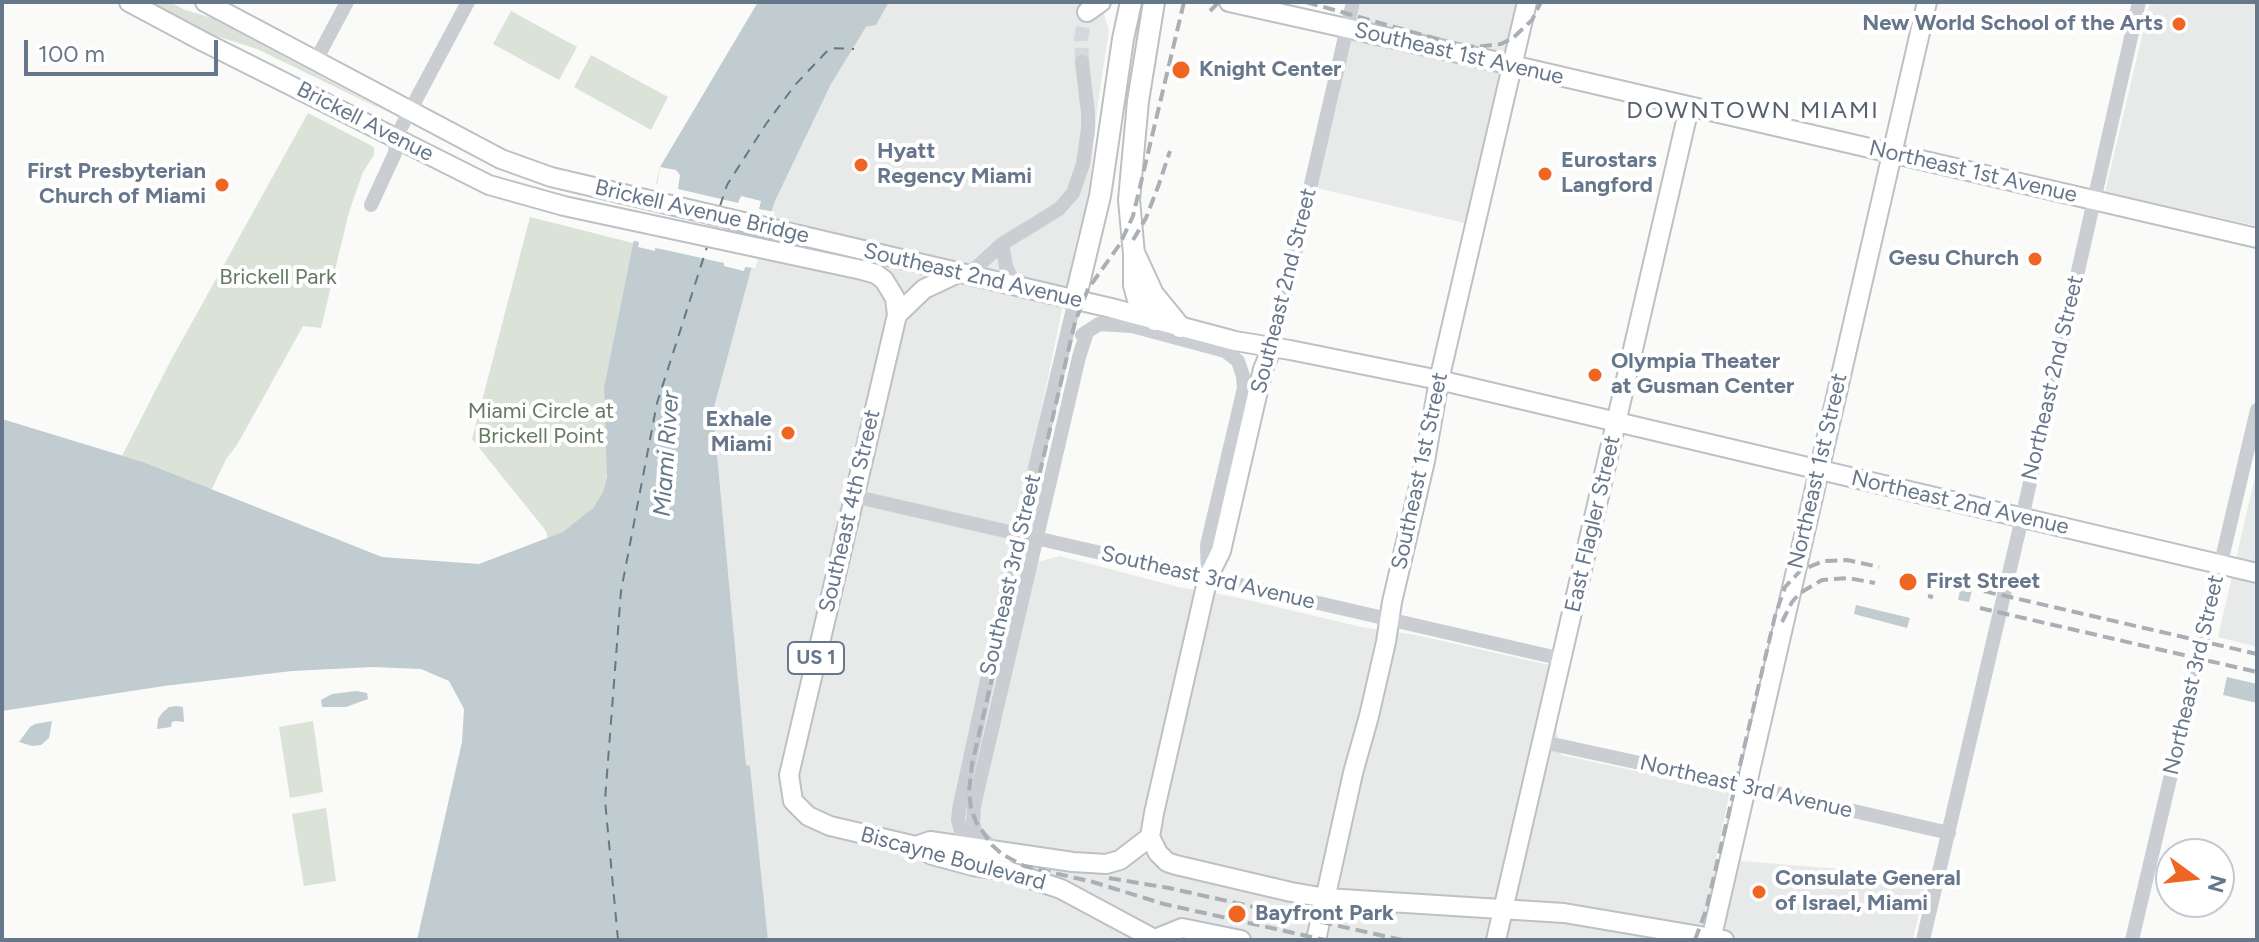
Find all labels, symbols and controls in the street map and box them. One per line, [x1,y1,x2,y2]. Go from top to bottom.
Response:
place label: New World School of the Arts [1862,11,2163,37]
marker: New World School of the Arts [2170,15,2188,33]
street label: Southeast 1st Avenue [1352,17,1566,91]
scale bar [28,24,222,74]
text: 100 m [38,39,105,68]
place label: Knight Center [1199,57,1341,83]
marker: Knight Center [1170,59,1192,81]
street label: Brickell Avenue [292,76,438,168]
district label: DOWNTOWN MIAMI [1626,97,1880,125]
street label: Northeast 1st Avenue [1866,135,2080,209]
place label: Hyatt Regency Miami [877,139,1032,190]
place label: Eurostars Langford [1561,148,1657,200]
marker: Hyatt Regency Miami [852,156,870,174]
place label: First Presbyterian Church of Miami [27,159,206,210]
marker: Eurostars Langford [1536,165,1554,183]
street label: Brickell Avenue Bridge [592,174,812,250]
marker: First Presbyterian Church of Miami [213,176,231,194]
street label: Southeast 2nd Street [1246,186,1322,396]
street label: Southeast 2nd Avenue [861,238,1085,314]
place label: Gesu Church [1889,246,2019,272]
marker: Gesu Church [2026,250,2044,268]
park label: Brickell Park [219,265,337,291]
street label: Northeast 2nd Street [2017,273,2089,483]
place label: Olympia Theater at Gusman Center [1611,349,1794,400]
marker: Olympia Theater at Gusman Center [1586,366,1604,384]
street label: Southeast 1st Street [1386,370,1454,572]
street label: Northeast 1st Street [1783,371,1853,571]
water label: Miami River [648,390,686,518]
park label: Miami Circle at Brickell Point [468,399,614,450]
place label: Exhale Miami [705,407,772,458]
street label: Southeast 4th Street [814,407,886,615]
marker: Exhale Miami [779,424,797,442]
street label: East Flagler Street [1560,433,1626,615]
street label: Northeast 2nd Avenue [1849,465,2071,541]
street label: Southeast 3rd Street [975,472,1047,678]
street label: Southeast 3rd Avenue [1099,541,1317,615]
place label: First Street [1926,569,2040,595]
marker: First Street [1897,571,1919,593]
street label: Northeast 3rd Street [2158,572,2230,778]
road number: US 1 [788,642,844,674]
street label: Northeast 3rd Avenue [1637,750,1855,824]
street label: Biscayne Boulevard [857,822,1049,896]
north arrow [2155,838,2235,918]
place label: Consulate General of Israel, Miami [1775,866,1961,918]
text: N [2201,872,2232,896]
marker: Consulate General of Israel, Miami [1750,883,1768,901]
place label: Bayfront Park [1255,901,1394,927]
marker: Bayfront Park [1226,903,1248,925]

